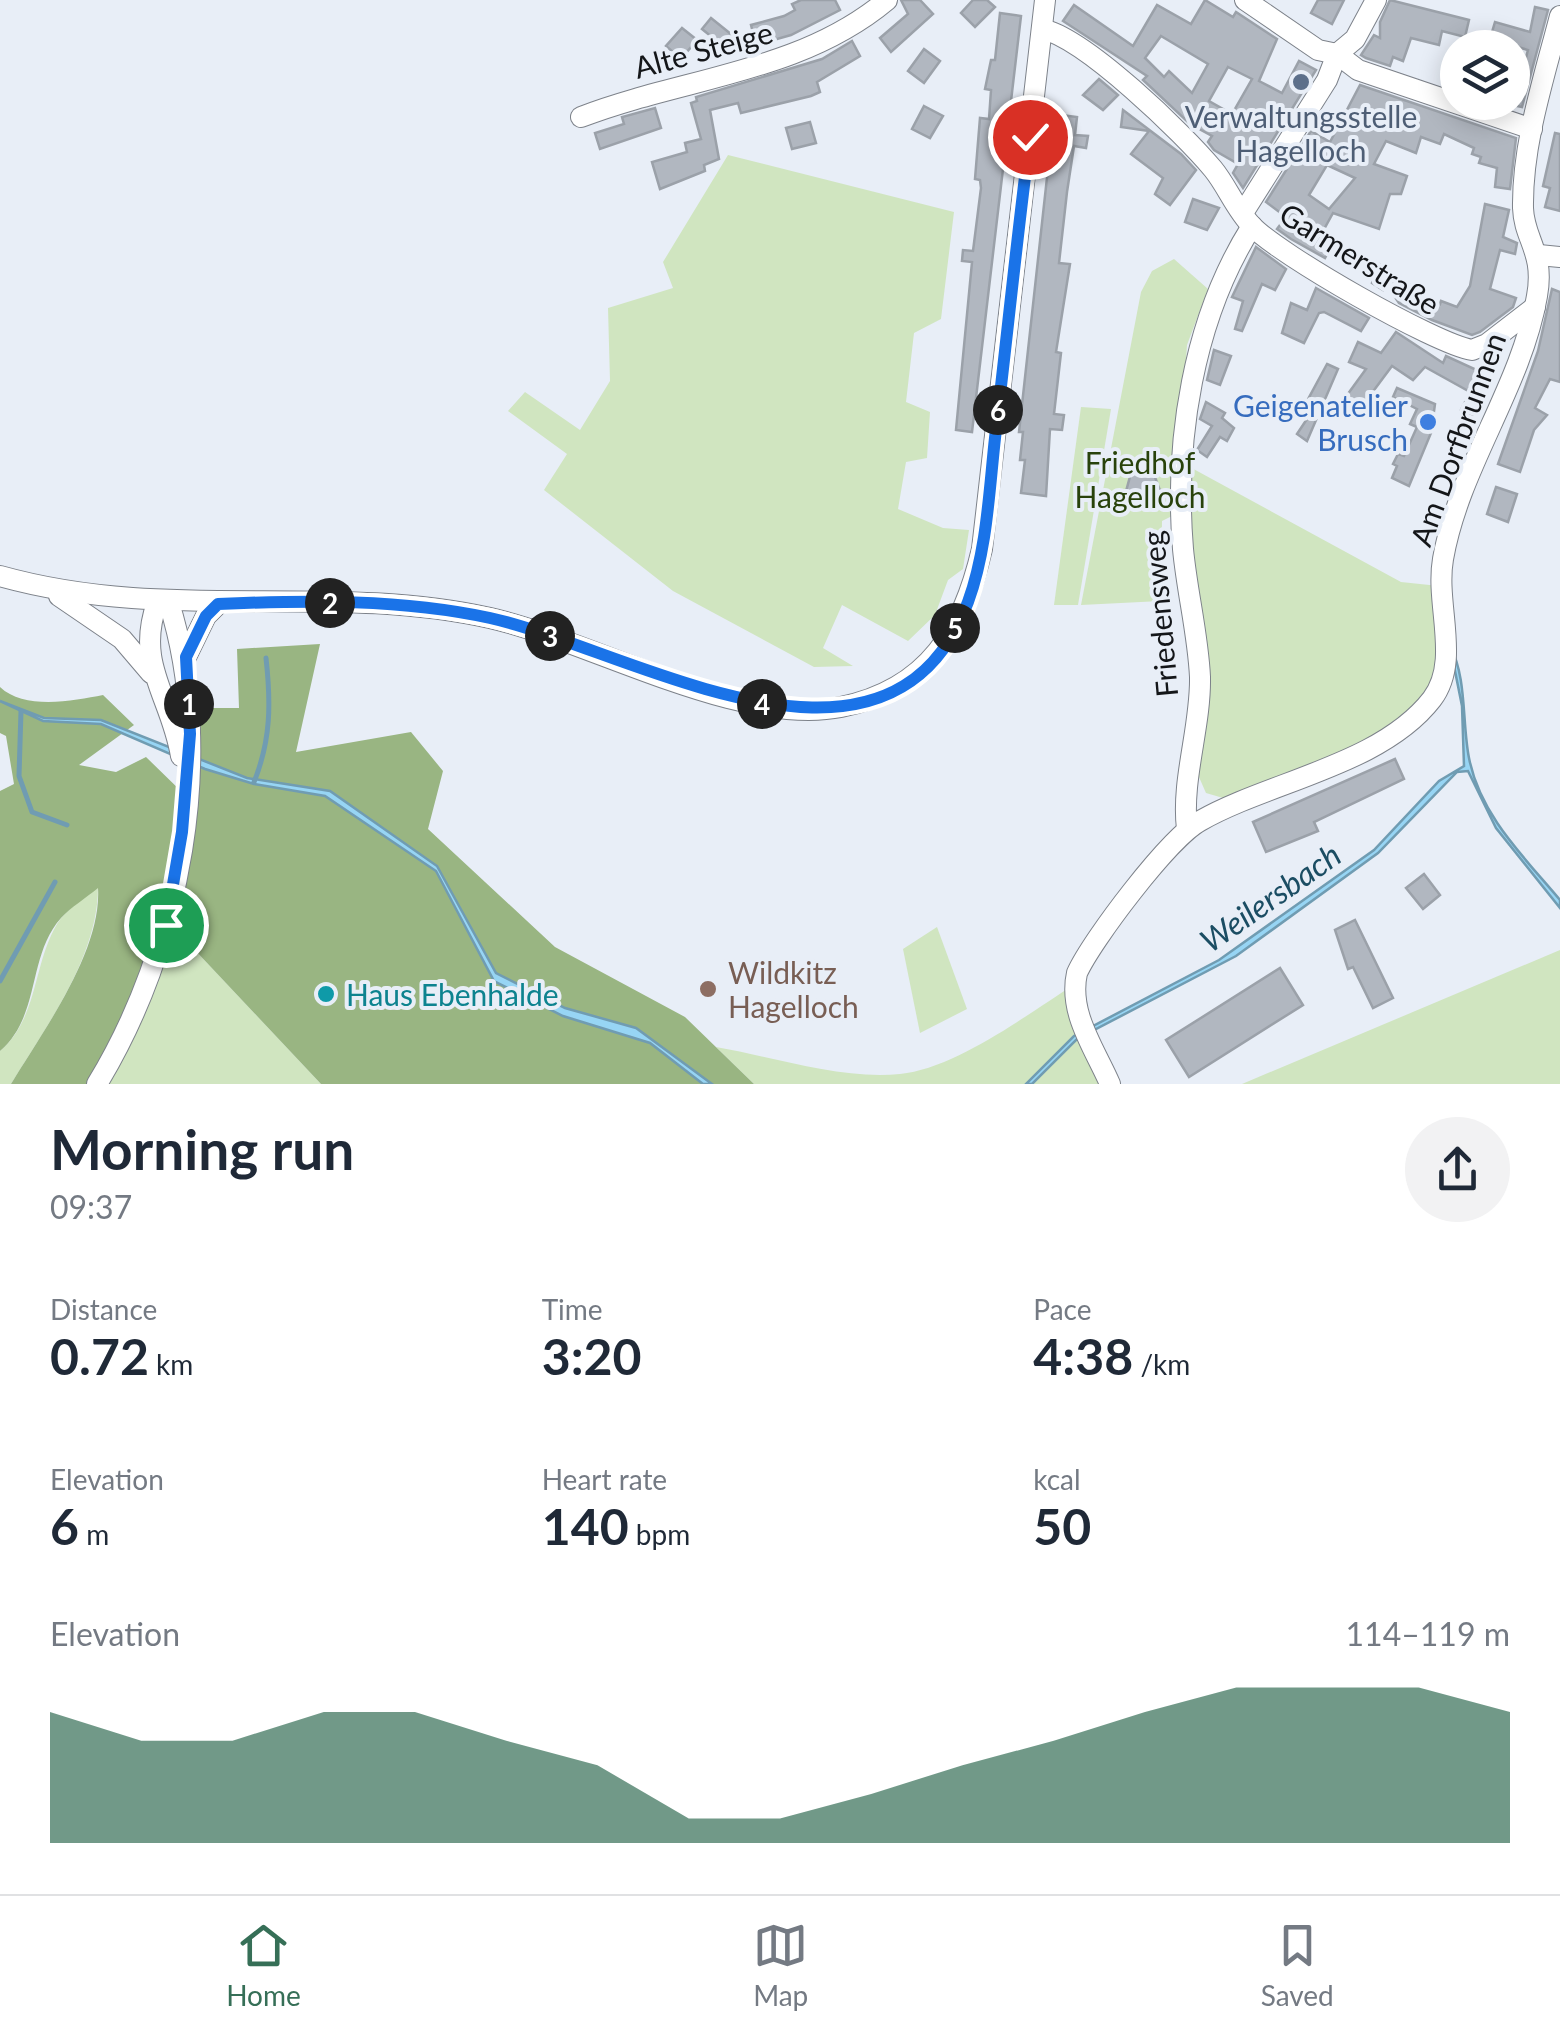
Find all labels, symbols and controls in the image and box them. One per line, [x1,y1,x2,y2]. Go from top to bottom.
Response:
street label: Alte Steige [630,13,776,85]
map controls [1440,30,1530,120]
button: layers [1440,30,1530,120]
marker: Verwaltungsstelle Hagelloch [1290,71,1312,93]
pin [988,95,1073,180]
place label: Verwaltungsstelle Hagelloch [1185,98,1417,168]
icon: check [1003,110,1058,165]
street label: Garmerstraße [1273,195,1447,321]
street label: Am Dorfbrunnen [1402,327,1512,551]
pin: 6 [973,385,1023,435]
place label: Geigenatelier Brusch [1233,387,1408,457]
text: 6 [990,393,1006,427]
marker: Geigenatelier Brusch [1417,411,1439,433]
park label: Friedhof Hagelloch [1075,444,1205,514]
street label: Friedensweg [1134,529,1184,699]
pin: 2 [305,578,355,628]
text: 2 [322,586,338,620]
pin: 5 [930,603,980,653]
pin: 3 [525,611,575,661]
text: 5 [947,611,963,645]
text: 3 [542,619,558,653]
pin: 1 [164,679,214,729]
pin: 4 [737,679,787,729]
text: 1 [181,687,197,721]
text: 4 [754,687,770,721]
water label: Weilersbach [1192,834,1348,960]
pin [124,883,209,968]
icon: arrive [139,898,194,953]
place label: Wildkitz Hagelloch [728,954,859,1024]
place label: Haus Ebenhalde [346,976,559,1012]
marker: Wildkitz Hagelloch [697,978,719,1000]
marker: Haus Ebenhalde [315,983,337,1005]
text: Morning run [50,1116,354,1182]
button: share [1405,1117,1510,1222]
text: 09:37 [50,1187,132,1226]
text: Distance [50,1292,157,1326]
text: Time [542,1292,603,1326]
text: Pace [1033,1292,1092,1326]
text: 0.72 [50,1326,149,1386]
text: 3:20 [542,1326,642,1386]
text: 4:38 [1033,1326,1133,1386]
text: km [149,1347,193,1381]
text: /km [1133,1347,1190,1381]
text: Elevation [50,1462,164,1496]
text: Heart rate [542,1462,667,1496]
text: kcal [1033,1462,1081,1496]
text: 6 [50,1496,79,1556]
text: 140 [542,1496,629,1556]
text: 50 [1033,1496,1091,1556]
text: m [79,1517,109,1551]
text: bpm [629,1517,690,1551]
text: Elevation [50,1614,180,1653]
text: 114–119 m [1346,1614,1510,1653]
tab: Home [226,1918,301,2012]
tab: Map [753,1918,808,2012]
tab: Saved [1261,1918,1334,2012]

